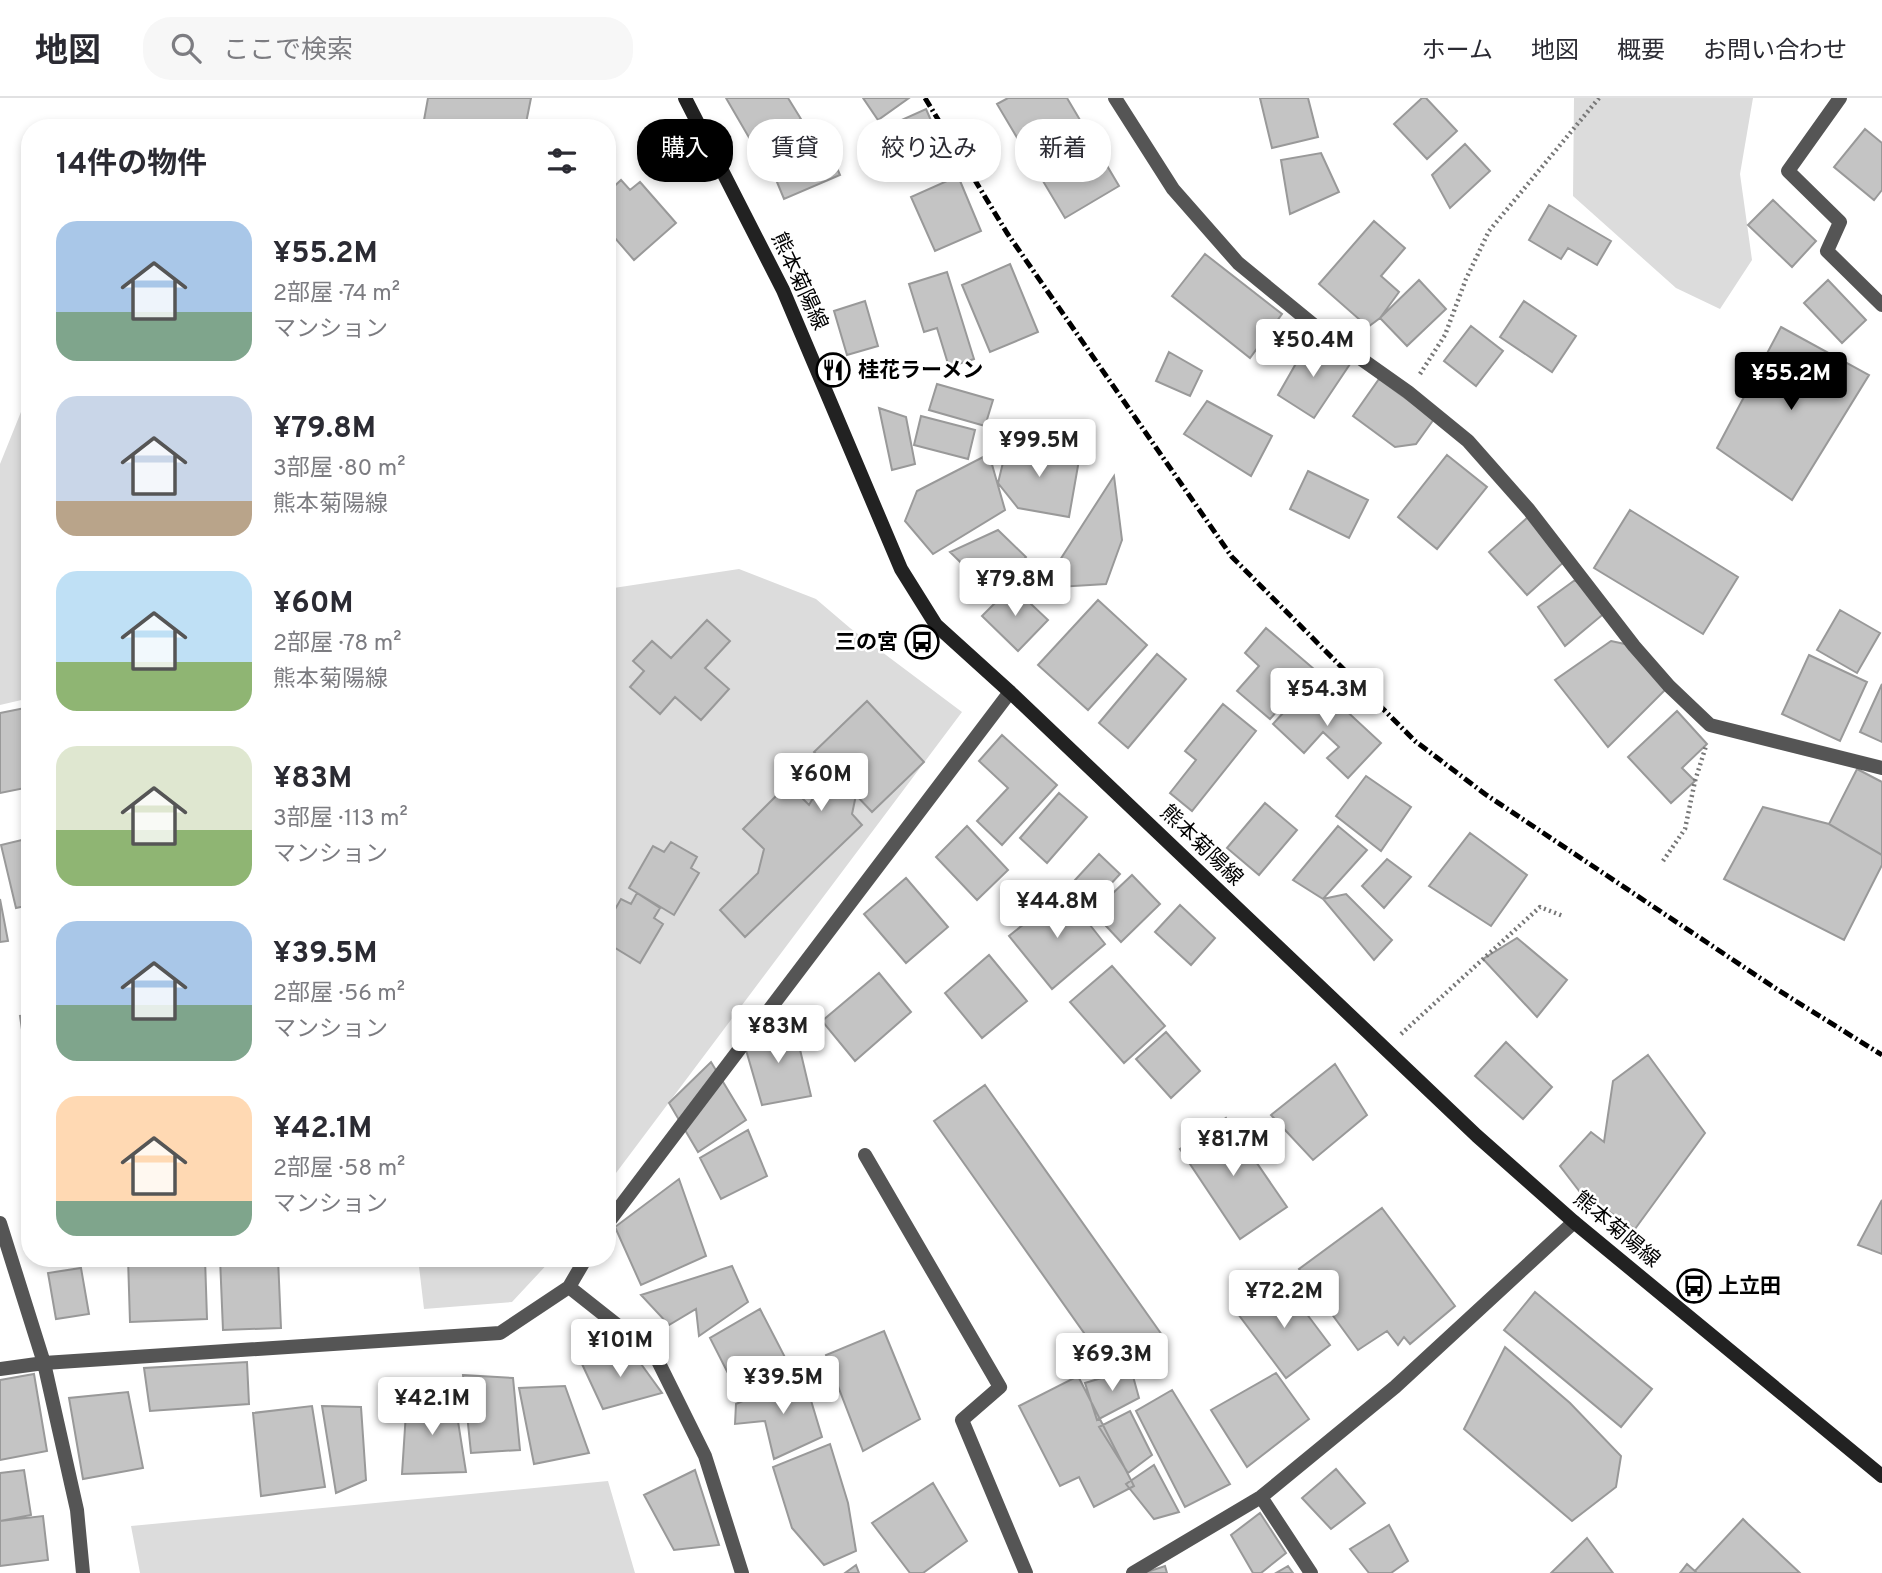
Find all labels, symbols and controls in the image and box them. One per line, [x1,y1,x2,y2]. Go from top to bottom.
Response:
search box [143,17,633,80]
icon: search [167,29,205,67]
text: 地図 [35,32,101,74]
text: ここで検索 [223,35,353,68]
text: ホーム [1422,37,1493,67]
text: 地図 [1531,37,1579,67]
text: 概要 [1617,37,1665,67]
text: お問い合わせ [1703,37,1847,67]
chip: 購入 [637,119,733,182]
chip: 賃貸 [747,119,843,182]
chip: 絞り込み [857,119,1001,182]
chip: 新着 [1015,119,1111,182]
icon: filters [543,142,581,180]
text: 14件の物件 [56,147,207,184]
street label: 熊本菊陽線 [764,228,833,335]
text: ¥55.2M [273,236,378,273]
icon: home [112,249,196,333]
text: 2部屋 · 74 m² [273,280,400,309]
text: マンション [273,316,388,345]
pin: ¥50.4M [1256,320,1370,379]
text: ¥50.4M [1272,327,1354,356]
restaurant icon: 桂花ラーメン [814,351,852,389]
pin: ¥55.2M [1734,352,1848,412]
place label: 桂花ラーメン [858,358,983,385]
text: ¥55.2M [1751,360,1831,389]
text: ¥79.8M [273,411,376,448]
pin: ¥99.5M [982,420,1096,479]
icon: home [112,424,196,508]
text: ¥99.5M [999,427,1079,456]
text: 3部屋 · 80 m² [273,455,405,484]
text: 熊本菊陽線 [273,491,388,520]
pin: ¥79.8M [958,559,1072,618]
text: ¥79.8M [975,566,1055,595]
text: ¥60M [273,586,354,623]
icon: home [112,599,196,683]
bus stop icon: 三の宮 [903,623,941,661]
text: 2部屋 · 78 m² [273,630,402,659]
place label: 三の宮 [835,630,898,657]
text: 熊本菊陽線 [273,666,388,695]
pin: ¥54.3M [1270,668,1384,728]
text: ¥54.3M [1286,676,1368,705]
pin: ¥60M [780,754,862,813]
text: ¥83M [273,761,352,798]
text: ¥60M [790,761,852,790]
icon: home [112,774,196,858]
street label: 熊本菊陽線 [1154,800,1248,892]
text: 3部屋 · 113 m² [273,805,408,834]
text: マンション [273,841,388,870]
pin: ¥44.8M [1000,880,1114,940]
text: ¥44.8M [1016,888,1098,917]
text: ¥39.5M [273,936,378,973]
icon: home [112,949,196,1033]
text: 2部屋 · 56 m² [273,980,405,1009]
pin: ¥83M [737,1006,819,1065]
text: ¥83M [748,1013,808,1042]
text: マンション [273,1016,388,1045]
text: ¥42.1M [273,1111,372,1148]
pin: ¥81.7M [1176,1118,1290,1178]
icon: home [112,1124,196,1208]
text: ¥81.7M [1197,1126,1269,1155]
text: 2部屋 · 58 m² [273,1155,405,1184]
street label: 熊本菊陽線 [1567,1186,1665,1274]
text: マンション [273,1191,388,1220]
bus stop icon: 上立田 [1675,1267,1713,1305]
pin: ¥72.2M [1227,1270,1341,1330]
place label: 上立田 [1718,1274,1781,1301]
text: ¥72.2M [1245,1278,1323,1307]
pin: ¥101M [571,1320,669,1379]
text: ¥101M [587,1327,653,1356]
pin: ¥69.3M [1055,1334,1169,1393]
text: ¥69.3M [1072,1341,1152,1370]
pin: ¥39.5M [726,1356,840,1416]
text: ¥39.5M [743,1364,823,1393]
pin: ¥42.1M [375,1378,489,1437]
text: ¥42.1M [394,1385,470,1414]

